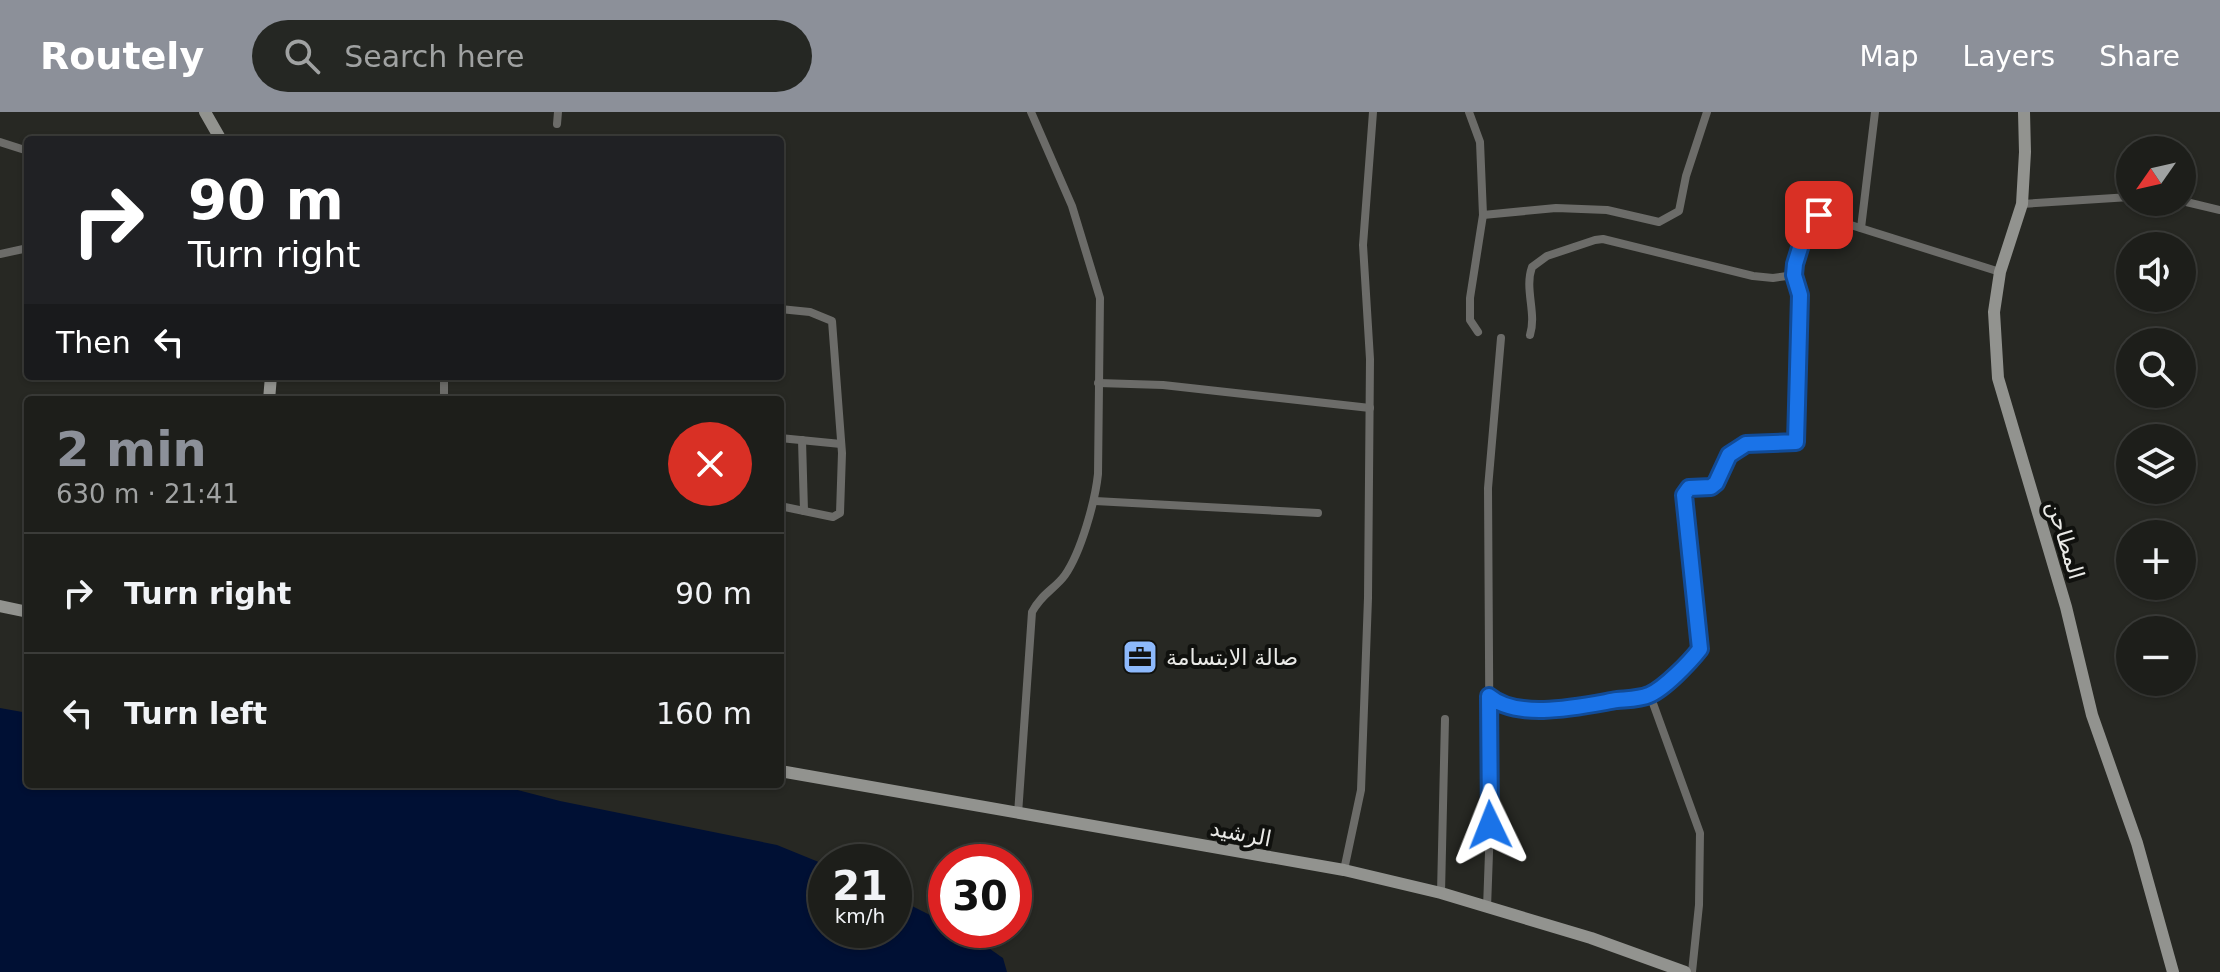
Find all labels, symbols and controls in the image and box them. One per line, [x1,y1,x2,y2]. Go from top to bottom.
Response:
search box [252,20,812,92]
text: Routely [40,34,204,78]
icon: search [280,34,324,78]
text: Search here [344,39,524,74]
text: Map [1859,40,1919,73]
text: Layers [1963,40,2055,73]
text: Share [2099,40,2180,73]
north arrow [2116,136,2196,216]
map controls [2116,136,2196,696]
text: 90 m [188,167,344,232]
icon: right [56,168,160,272]
pin [1785,181,1853,249]
icon: arrive [1797,193,1841,237]
button: sound [2116,232,2196,312]
text: Turn right [188,234,360,275]
icon: left [147,320,191,364]
text: Then [56,325,131,360]
button: search [2116,328,2196,408]
text: 2 min [56,421,207,477]
button: close [668,422,752,506]
button: layers [2116,424,2196,504]
text: 630 m · 21:41 [56,479,239,509]
street label: المطاحن [2042,498,2089,582]
button: + [2116,520,2196,600]
icon: right [56,571,100,615]
text: Turn right [124,576,291,611]
text: 90 m [675,576,752,611]
button: − [2116,616,2196,696]
office icon: صالة الابتسامة [1121,638,1159,676]
place label: صالة الابتسامة [1166,645,1298,670]
icon: left [56,691,100,735]
text: Turn left [124,696,267,731]
text: 160 m [656,696,752,731]
position arrow [1448,783,1532,867]
street label: الرشيد [1208,815,1274,852]
speed limit sign: 30 [928,844,1032,948]
text: 21 [832,863,888,909]
text: km/h [835,904,885,928]

